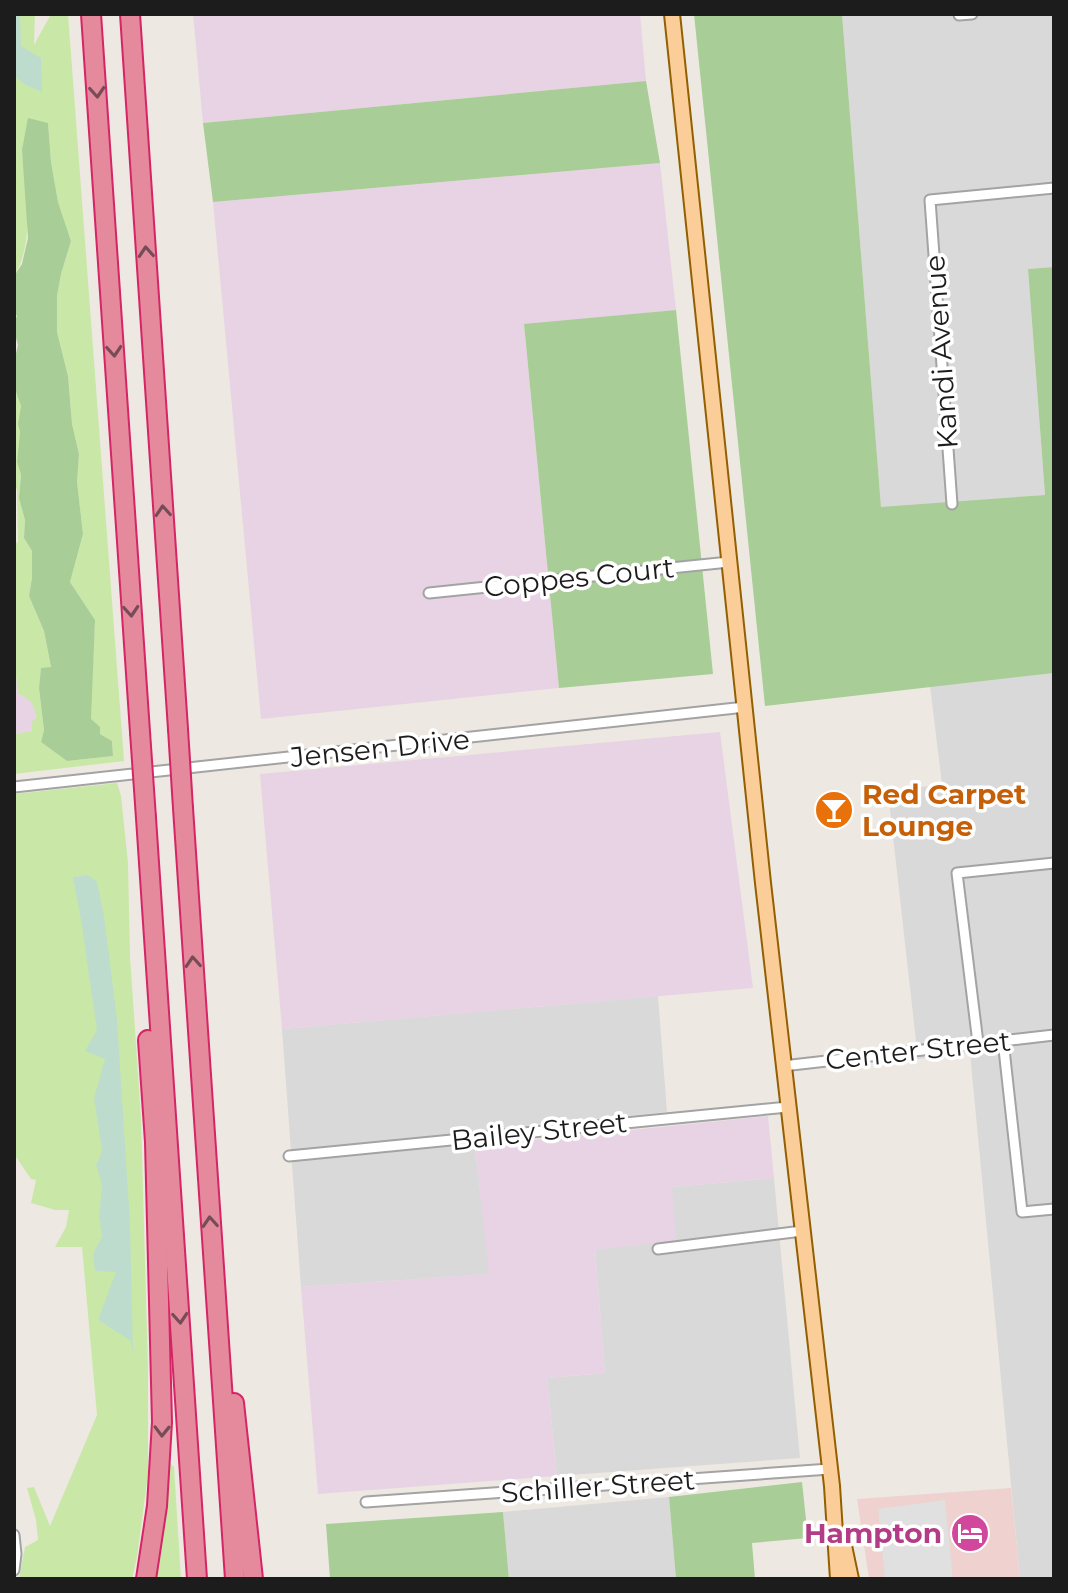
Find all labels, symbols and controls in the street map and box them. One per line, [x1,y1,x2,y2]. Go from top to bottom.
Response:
one-way arrow [88,86,105,99]
one-way arrow [138,245,155,258]
street label: Kandi Avenue [917,254,965,450]
one-way arrow [105,345,122,358]
one-way arrow [155,504,172,517]
street label: Coppes Court [482,550,676,604]
one-way arrow [122,605,139,618]
street label: Jensen Drive [288,722,471,774]
place label: Red Carpet Lounge [862,777,1026,843]
bar icon: Red Carpet Lounge [813,789,855,831]
one-way arrow [185,955,202,968]
street label: Center Street [824,1023,1012,1077]
street label: Bailey Street [449,1105,629,1157]
one-way arrow [202,1215,219,1228]
one-way arrow [171,1312,188,1325]
one-way arrow [153,1425,171,1438]
street label: Schiller Street [500,1462,696,1510]
hotel icon: Hampton [949,1512,991,1554]
place label: Hampton [804,1516,942,1550]

